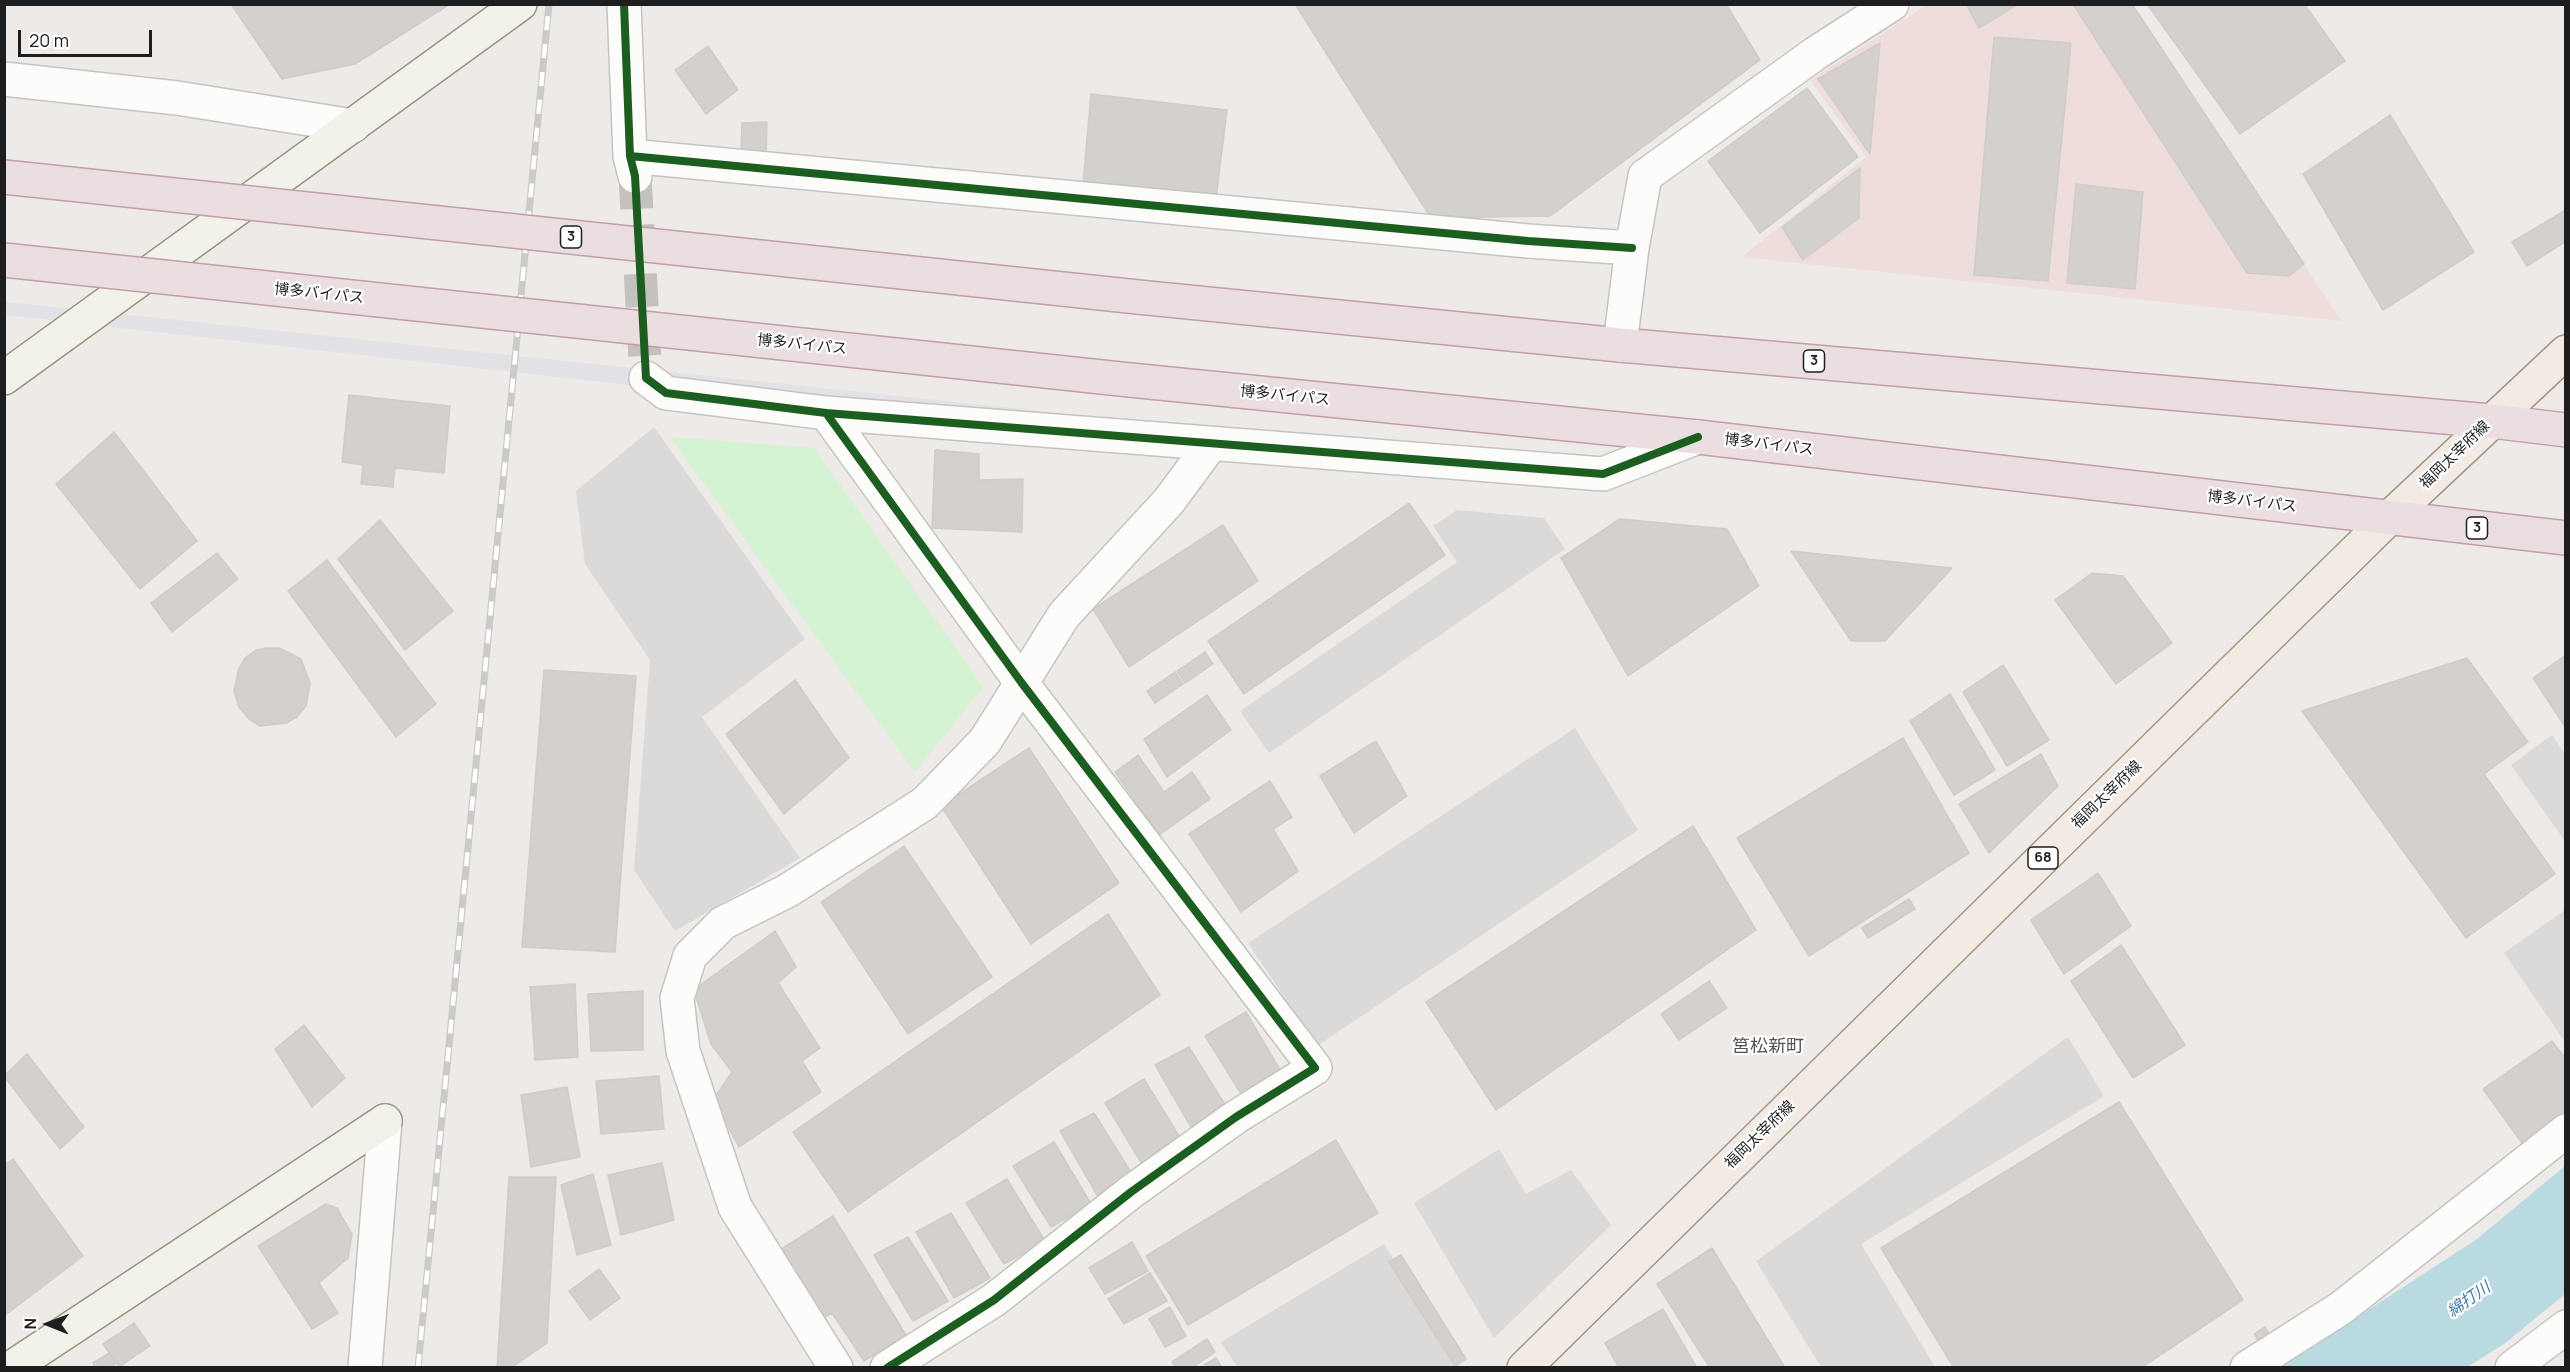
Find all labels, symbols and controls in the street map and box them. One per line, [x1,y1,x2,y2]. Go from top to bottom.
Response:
scale bar [21,18,154,56]
text: 20 m [29,28,69,52]
road number: 3 [560,226,582,248]
street label: 博多バイパス [273,280,365,308]
street label: 博多バイパス [756,331,848,359]
road number: 3 [1804,350,1824,372]
street label: 博多バイパス [1239,382,1331,410]
street label: 福岡太宰府線 [2416,417,2494,493]
street label: 博多バイパス [1723,431,1815,459]
street label: 博多バイパス [2206,488,2298,516]
road number: 3 [2466,517,2488,539]
street label: 福岡太宰府線 [2068,757,2146,833]
road number: 68 [2028,847,2058,869]
district label: 筥松新町 [1732,1036,1804,1058]
street label: 福岡太宰府線 [1721,1097,1799,1173]
water label: 綿打川 [2444,1278,2494,1322]
north arrow [18,1294,78,1354]
text: N [19,1318,41,1330]

